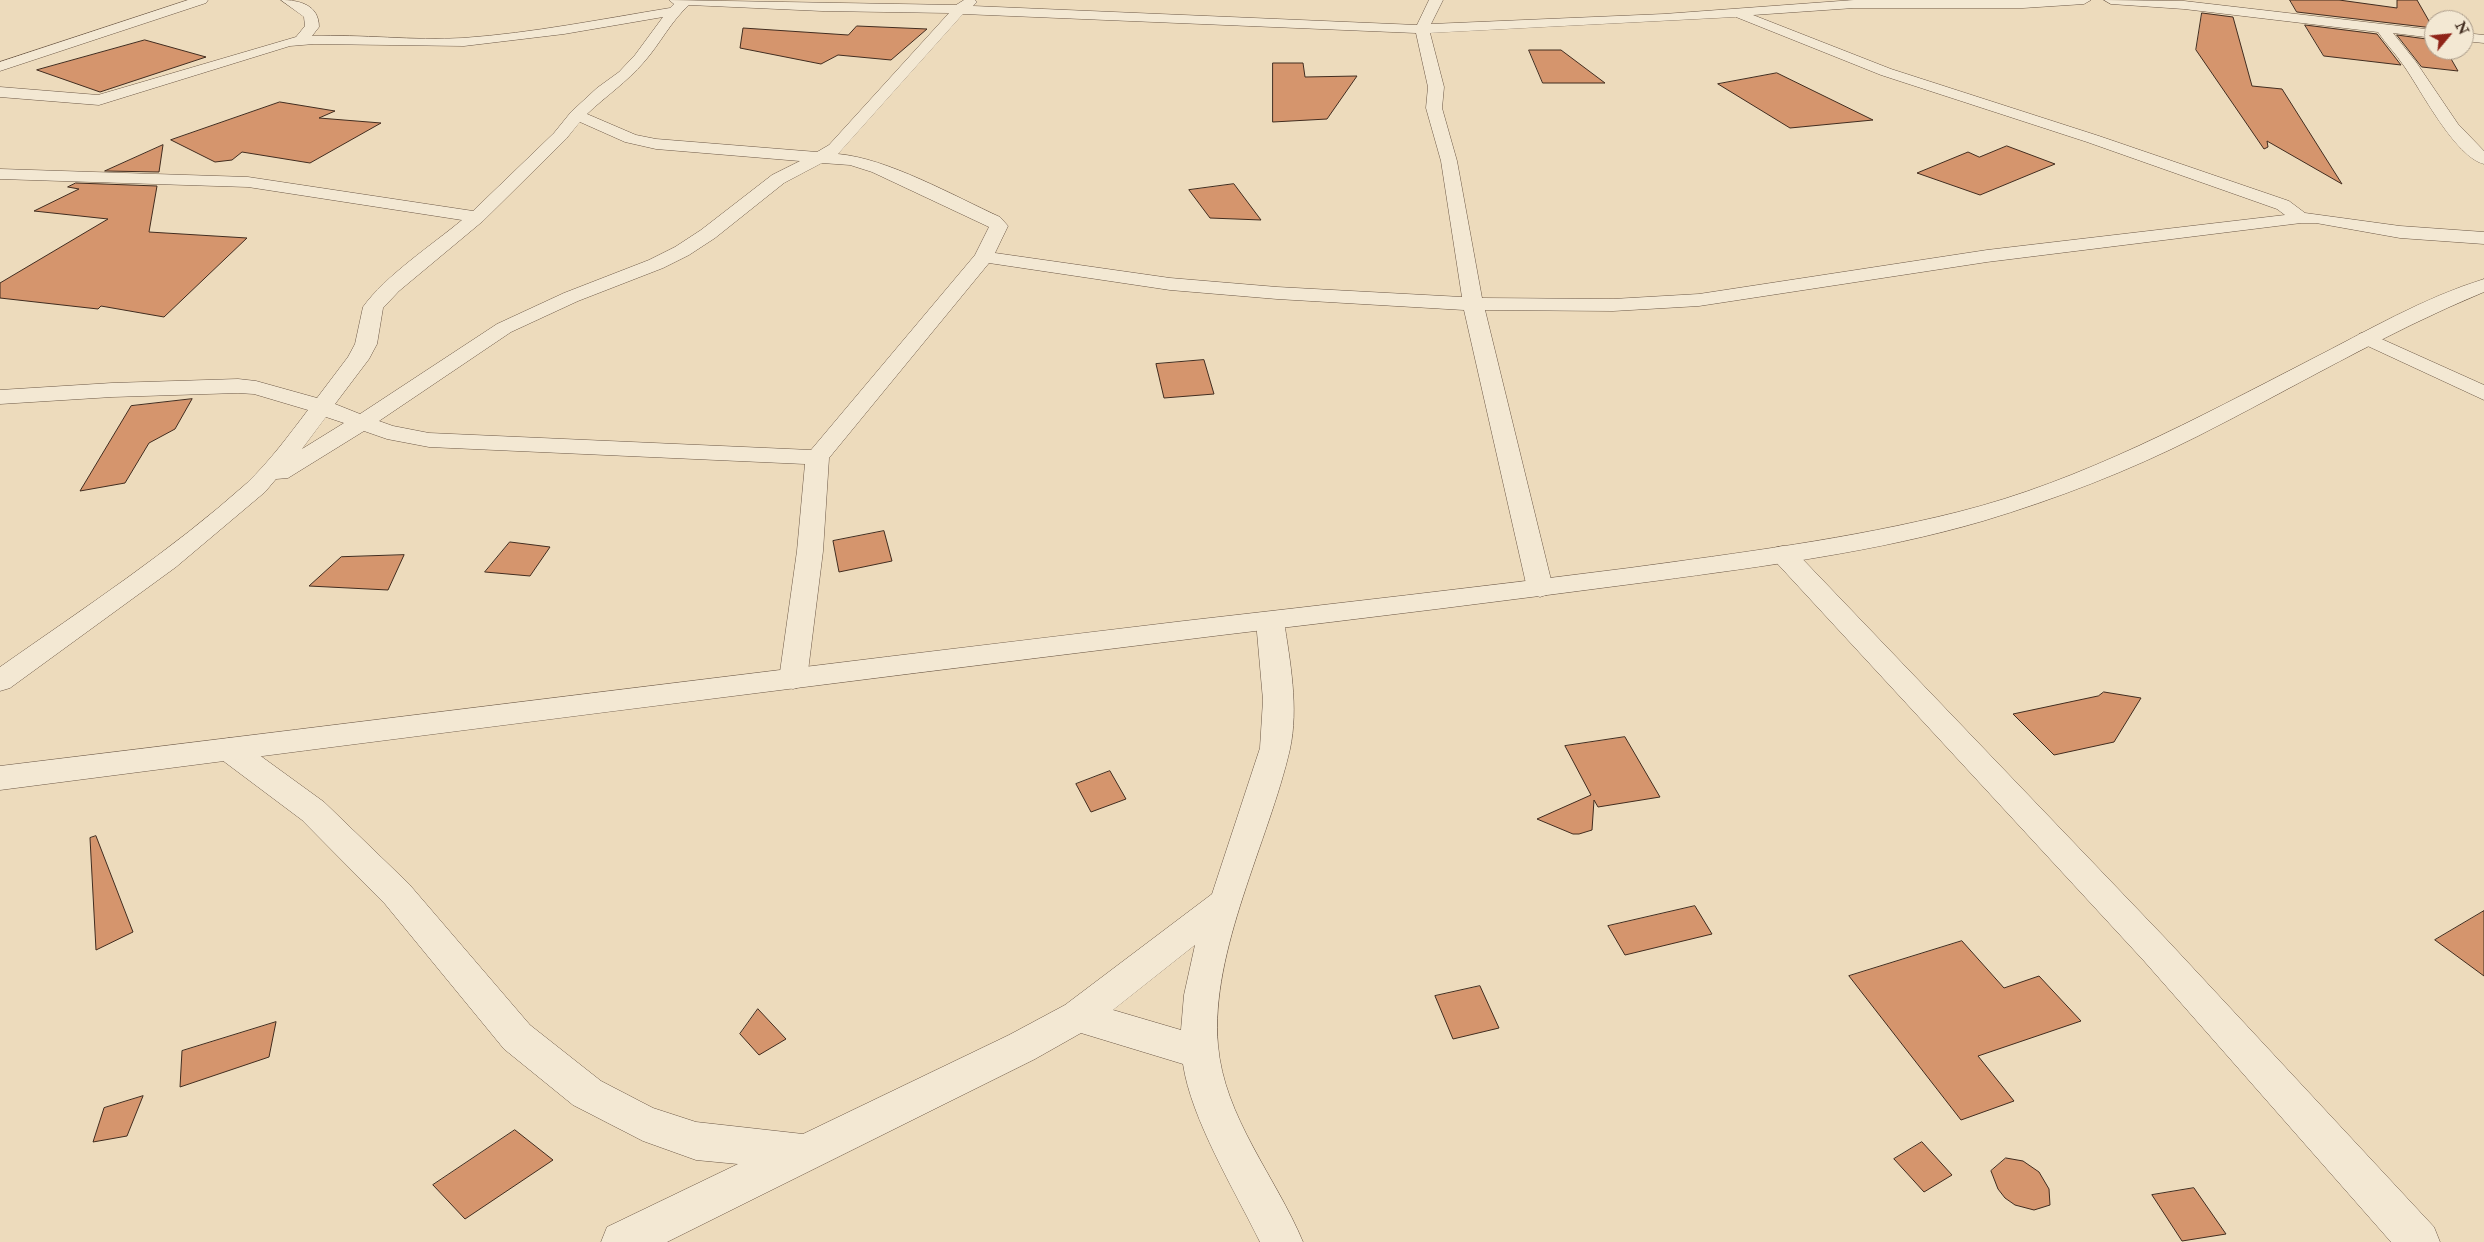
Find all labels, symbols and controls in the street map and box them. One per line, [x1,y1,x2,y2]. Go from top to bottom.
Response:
north arrow [2424,10,2474,60]
text: N [2451,19,2472,38]

